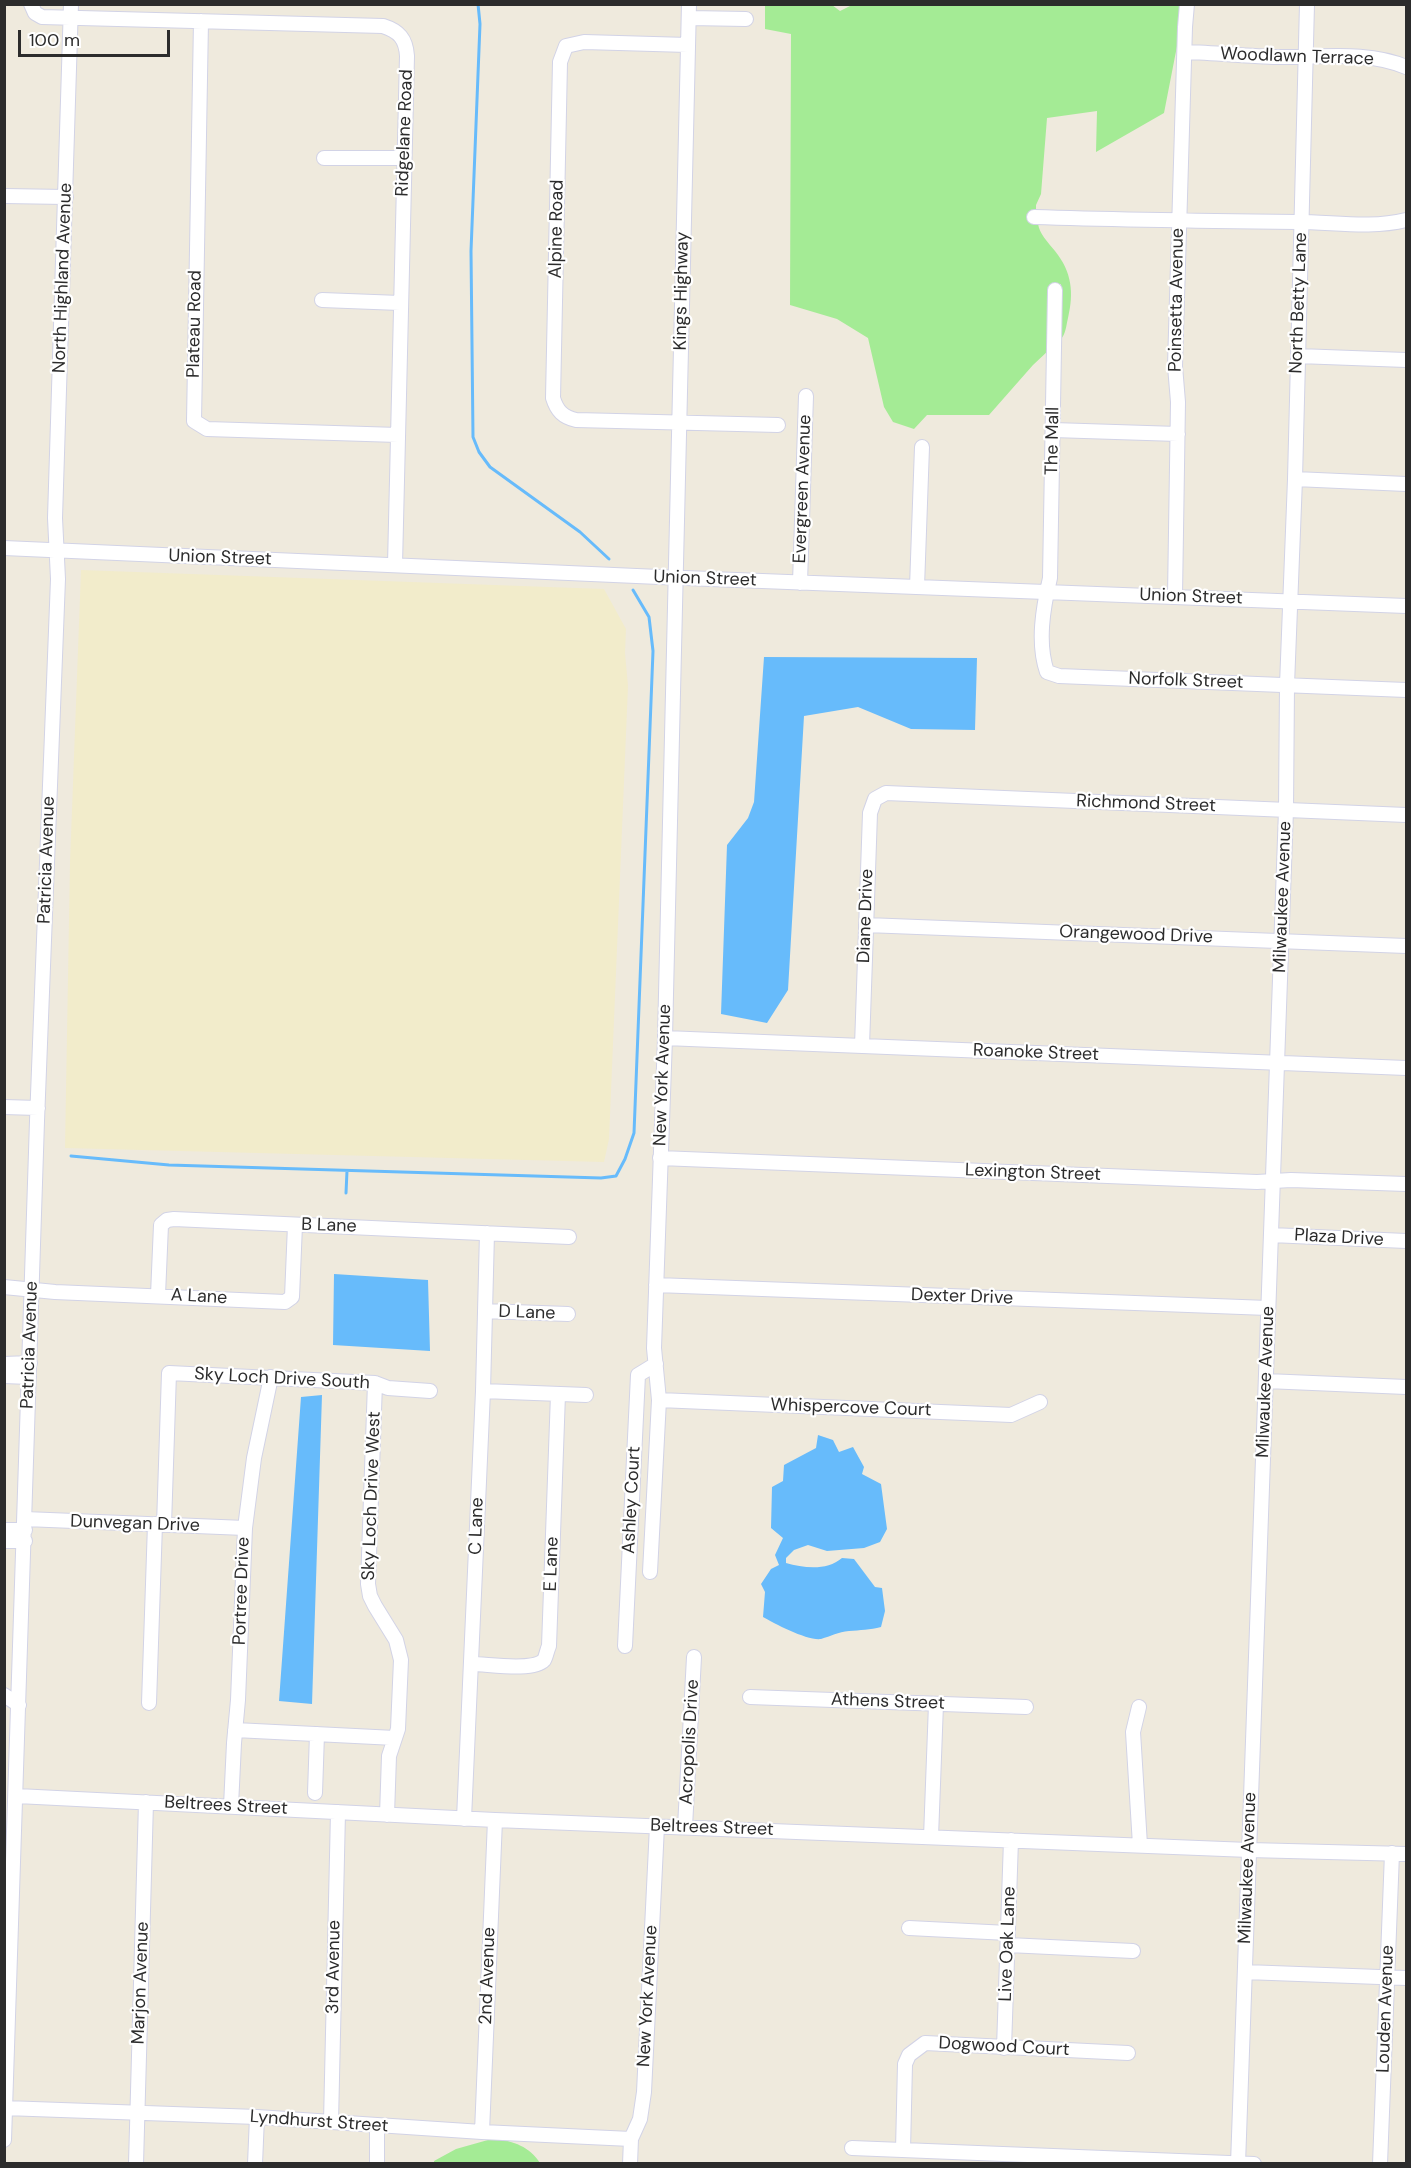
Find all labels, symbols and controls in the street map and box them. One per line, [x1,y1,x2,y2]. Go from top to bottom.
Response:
scale bar [21,18,172,56]
text: 100 m [29,28,80,52]
street label: Woodlawn Terrace [1220,44,1374,70]
street label: Ridgelane Road [392,69,418,197]
street label: Alpine Road [545,179,569,279]
street label: North Highland Avenue [49,183,77,373]
street label: Poinsetta Avenue [1165,228,1189,372]
street label: Kings Highway [670,231,694,351]
street label: North Betty Lane [1286,232,1312,374]
street label: Plateau Road [183,270,207,378]
street label: The Mall [1042,407,1064,475]
street label: Evergreen Avenue [790,414,816,564]
street label: Union Street [168,545,272,571]
street label: Union Street [653,566,757,592]
street label: Union Street [1139,584,1243,610]
street label: Norfolk Street [1128,668,1244,694]
street label: Richmond Street [1076,791,1216,817]
street label: Patricia Avenue [34,796,60,924]
street label: Milwaukee Avenue [1270,821,1296,973]
street label: Diane Drive [854,868,878,964]
street label: Orangewood Drive [1059,922,1213,948]
street label: New York Avenue [650,1004,676,1146]
street label: Roanoke Street [973,1040,1099,1066]
street label: Lexington Street [965,1160,1101,1186]
street label: B Lane [301,1214,357,1238]
street label: Plaza Drive [1294,1225,1384,1251]
street label: Patricia Avenue [17,1281,43,1409]
street label: Dexter Drive [911,1284,1013,1310]
street label: A Lane [170,1285,228,1309]
street label: D Lane [498,1301,556,1325]
street label: Milwaukee Avenue [1253,1306,1279,1458]
street label: Sky Loch Drive South [194,1364,370,1394]
street label: Whispercove Court [770,1394,932,1422]
street label: Sky Loch Drive West [358,1411,386,1581]
street label: Ashley Court [618,1446,646,1554]
street label: C Lane [465,1497,489,1555]
street label: Dunvegan Drive [70,1511,200,1537]
street label: Portree Drive [229,1536,255,1646]
street label: E Lane [540,1536,564,1592]
street label: Acropolis Drive [676,1679,704,1805]
street label: Athens Street [831,1689,945,1715]
street label: Beltrees Street [164,1792,288,1820]
street label: Milwaukee Avenue [1235,1792,1261,1944]
street label: Beltrees Street [650,1815,774,1841]
street label: Live Oak Lane [995,1886,1021,2002]
street label: 3rd Avenue [322,1920,346,2014]
street label: Marjon Avenue [128,1921,154,2045]
street label: New York Avenue [633,1925,663,2067]
street label: 2nd Avenue [475,1927,501,2025]
street label: Louden Avenue [1373,1945,1399,2073]
street label: Dogwood Court [938,2033,1070,2061]
street label: Lyndhurst Street [249,2106,389,2138]

